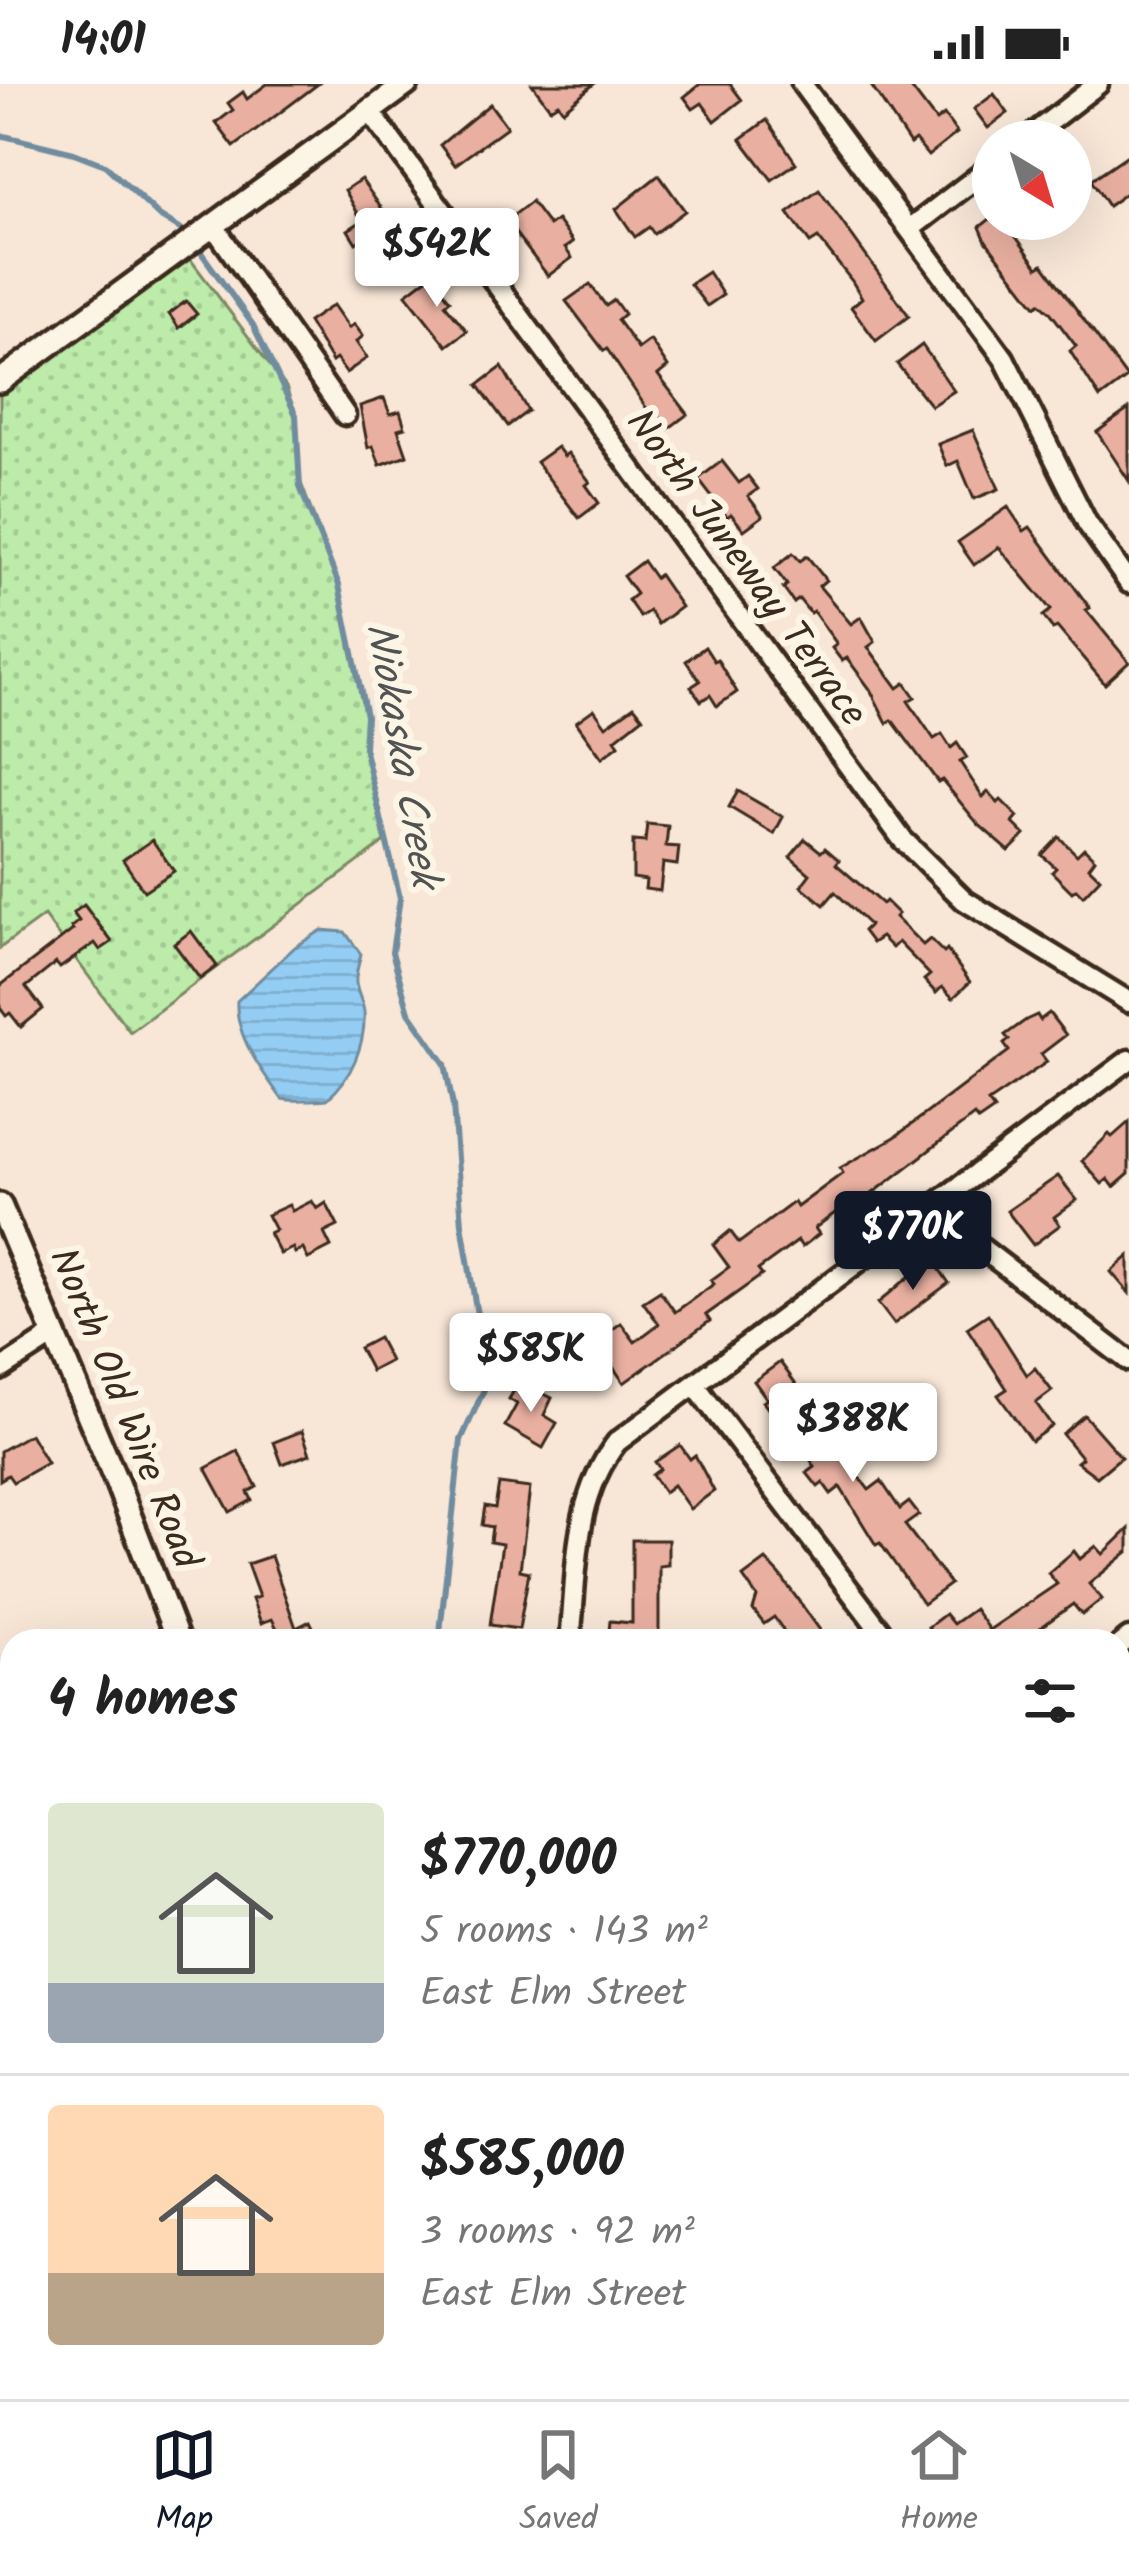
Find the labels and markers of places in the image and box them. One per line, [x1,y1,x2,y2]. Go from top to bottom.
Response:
pin: $542K [353,208,521,310]
pin: $770K [829,1191,997,1293]
pin: $585K [447,1313,615,1415]
pin: $388K [769,1383,937,1485]

